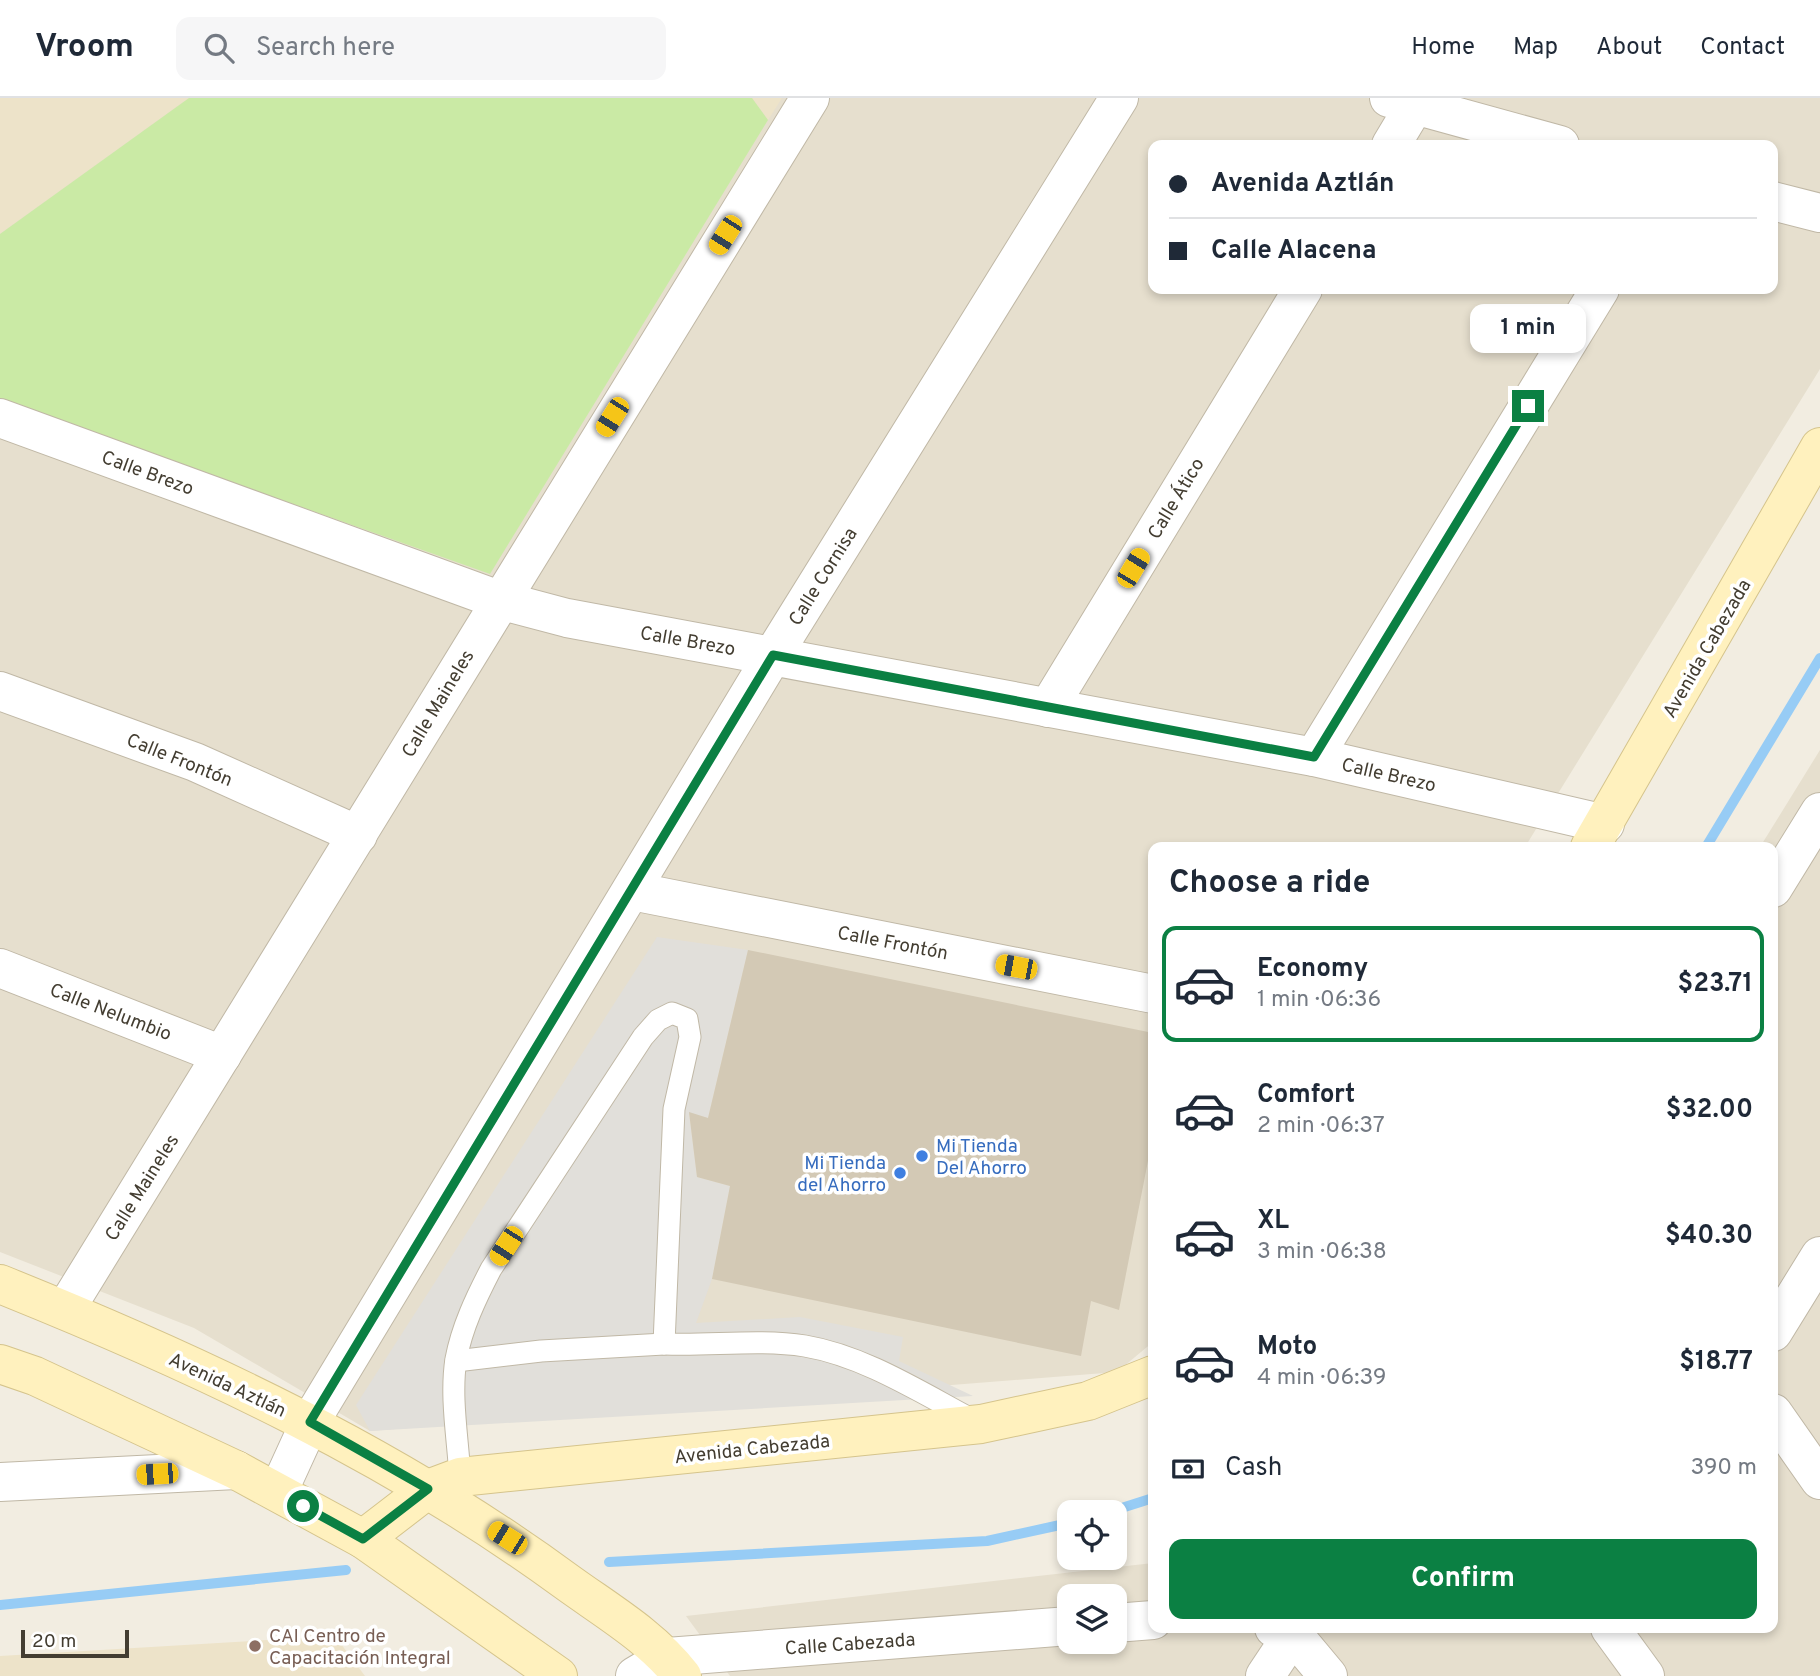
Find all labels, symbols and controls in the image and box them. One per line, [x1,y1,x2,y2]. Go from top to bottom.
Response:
search box [176,17,666,80]
text: Vroom [35,27,134,69]
icon: search [200,29,238,67]
text: Search here [256,32,395,65]
text: Home [1411,33,1475,63]
text: Map [1513,33,1558,63]
text: About [1596,33,1662,63]
text: Contact [1700,33,1785,63]
text: Avenida Aztlán [1211,168,1395,201]
car [705,212,746,258]
text: Calle Alacena [1211,235,1376,268]
callout: 1 min [1470,304,1586,354]
text: 1 min [1500,314,1556,343]
route end [1512,390,1544,422]
car [592,394,633,440]
street label: Calle Brezo [98,446,197,502]
street label: Calle Ático [1142,453,1210,544]
street label: Calle Cornisa [784,523,863,631]
car [1114,545,1153,591]
street label: Avenida Cabezada [1658,575,1757,723]
street label: Calle Brezo [638,622,737,662]
street label: Calle Maineles [397,646,480,762]
street label: Calle Frontón [123,729,236,793]
street label: Calle Brezo [1339,753,1438,798]
text: Choose a ride [1169,864,1370,904]
street label: Calle Frontón [835,921,950,966]
car [994,953,1039,981]
icon: car [1173,953,1236,1016]
text: Economy [1257,953,1368,986]
text: $23.71 [1678,968,1753,1001]
street label: Calle Nelumbio [46,979,175,1047]
text: 1 min · 06:36 [1257,986,1381,1015]
icon: car [1173,1079,1236,1142]
text: Comfort [1257,1079,1355,1112]
text: $32.00 [1666,1094,1753,1127]
text: 2 min · 06:37 [1257,1112,1385,1141]
street label: Calle Maineles [100,1130,185,1246]
place label: Mi Tienda Del Ahorro [936,1135,1027,1181]
marker: Mi Tienda Del Ahorro [914,1148,930,1164]
place label: Mi Tienda del Ahorro [797,1152,886,1198]
marker: Mi Tienda del Ahorro [892,1165,908,1181]
icon: car [1173,1205,1236,1268]
text: XL [1257,1205,1289,1238]
text: $40.30 [1665,1220,1753,1253]
car [486,1223,527,1269]
text: 3 min · 06:38 [1257,1238,1387,1267]
icon: car [1173,1331,1236,1394]
text: Moto [1257,1331,1317,1364]
text: $18.77 [1679,1346,1753,1379]
street label: Avenida Aztlán [165,1348,290,1423]
text: 4 min · 06:39 [1257,1364,1387,1393]
street label: Avenida Cabezada [673,1430,831,1470]
icon: cash [1169,1450,1207,1488]
text: Cash [1225,1452,1282,1485]
text: 390 m [1690,1454,1757,1483]
car [136,1462,179,1486]
route start [287,1490,319,1522]
map controls [1057,1500,1127,1654]
button: locate [1057,1500,1127,1570]
car [484,1518,531,1558]
button: Confirm [1169,1539,1757,1619]
button: layers [1057,1584,1127,1654]
place label: CAI Centro de Capacitación Integral [269,1625,451,1671]
scale bar [21,1627,130,1659]
street label: Calle Cabezada [784,1628,916,1662]
text: 20 m [32,1630,76,1654]
marker: CAI Centro de Capacitación Integral [247,1638,263,1654]

